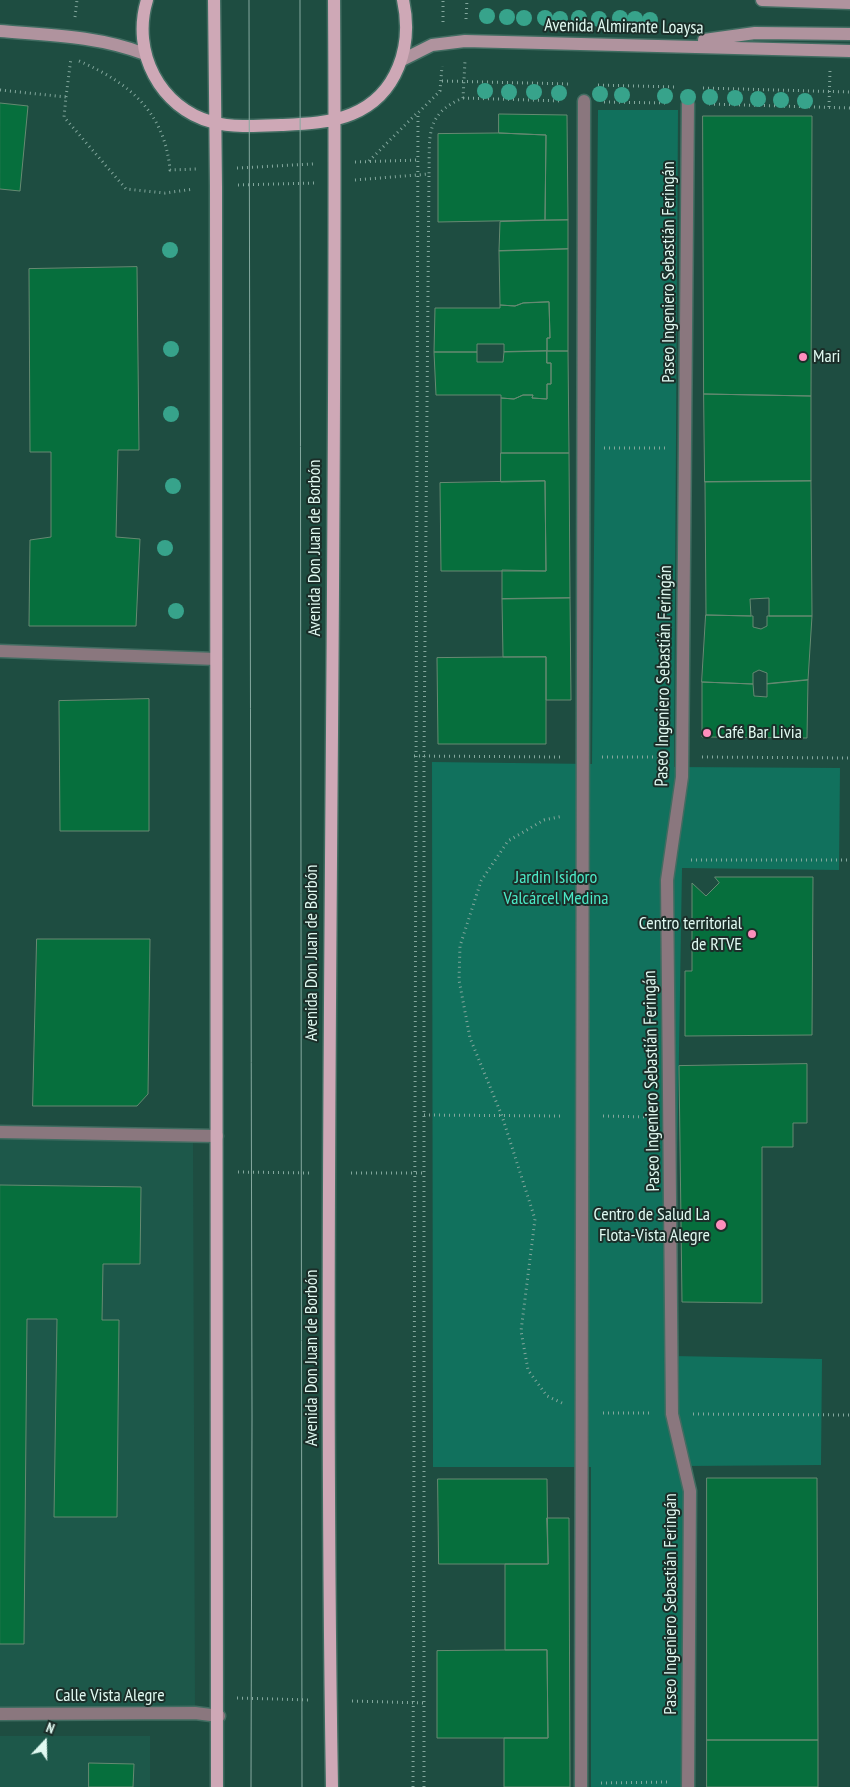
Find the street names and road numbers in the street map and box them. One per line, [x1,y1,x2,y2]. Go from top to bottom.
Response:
street label: Avenida Almirante Loaysa [544,15,704,39]
street label: Paseo Ingeniero Sebastián Feringán [658,161,680,383]
street label: Avenida Don Juan de Borbón [304,460,326,636]
street label: Paseo Ingeniero Sebastián Feringán [651,565,677,787]
street label: Avenida Don Juan de Borbón [301,865,323,1041]
street label: Paseo Ingeniero Sebastián Feringán [639,970,665,1192]
street label: Avenida Don Juan de Borbón [301,1270,323,1446]
street label: Paseo Ingeniero Sebastián Feringán [660,1493,682,1715]
street label: Calle Vista Alegre [55,1685,165,1707]

